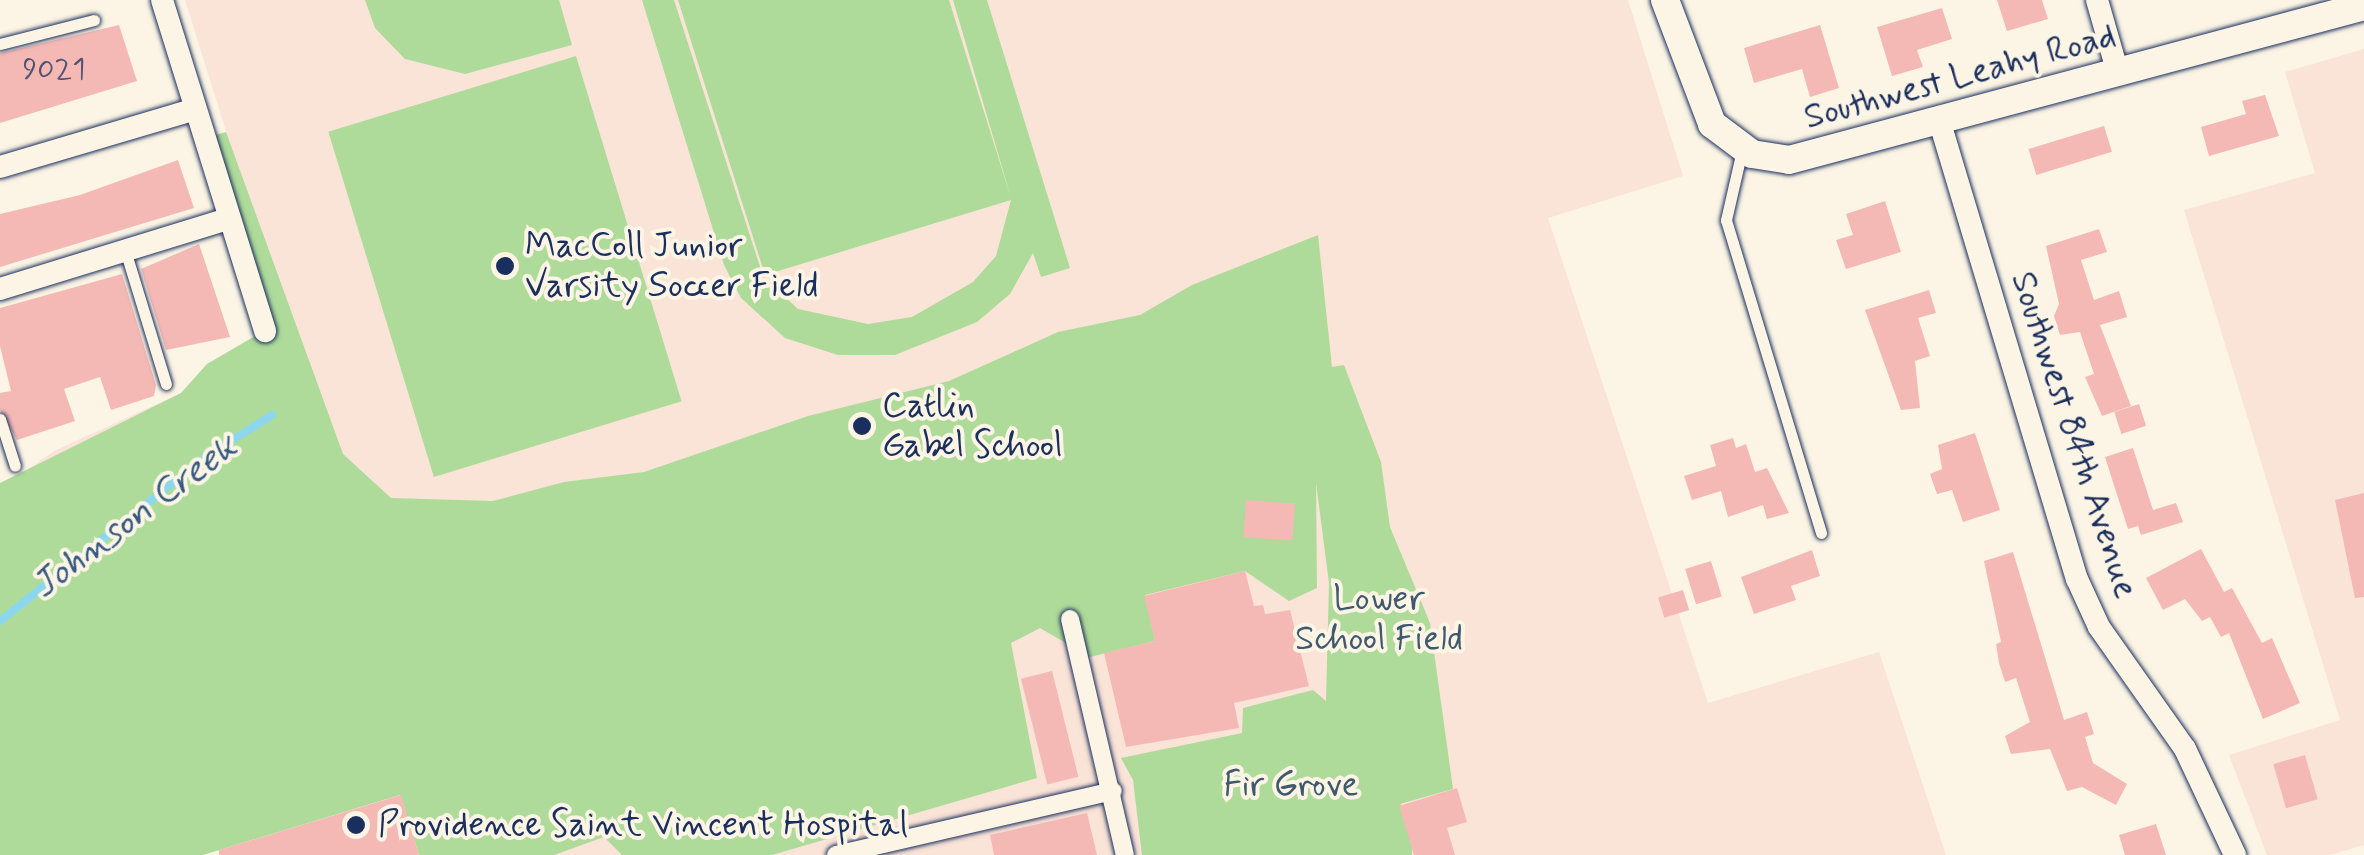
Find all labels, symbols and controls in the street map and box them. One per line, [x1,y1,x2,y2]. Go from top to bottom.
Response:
street label: Southwest Leahy Road [1800,15,2120,139]
house number: 9021 [22,52,86,88]
place label: MacColl Junior Varsity Soccer Field [525,225,820,307]
marker: MacColl Junior Varsity Soccer Field [494,255,516,277]
street label: Southwest 84th Avenue [2001,267,2147,603]
place label: Catlin Gabel School [882,385,1064,467]
marker: Catlin Gabel School [851,415,873,437]
water label: Johnson Creek [24,425,246,609]
park label: Lower School Field [1295,578,1463,660]
park label: Fir Grove [1224,764,1358,806]
place label: Providence Saint Vincent Hospital [378,804,887,846]
marker: Providence Saint Vincent Hospital [343,812,369,838]

